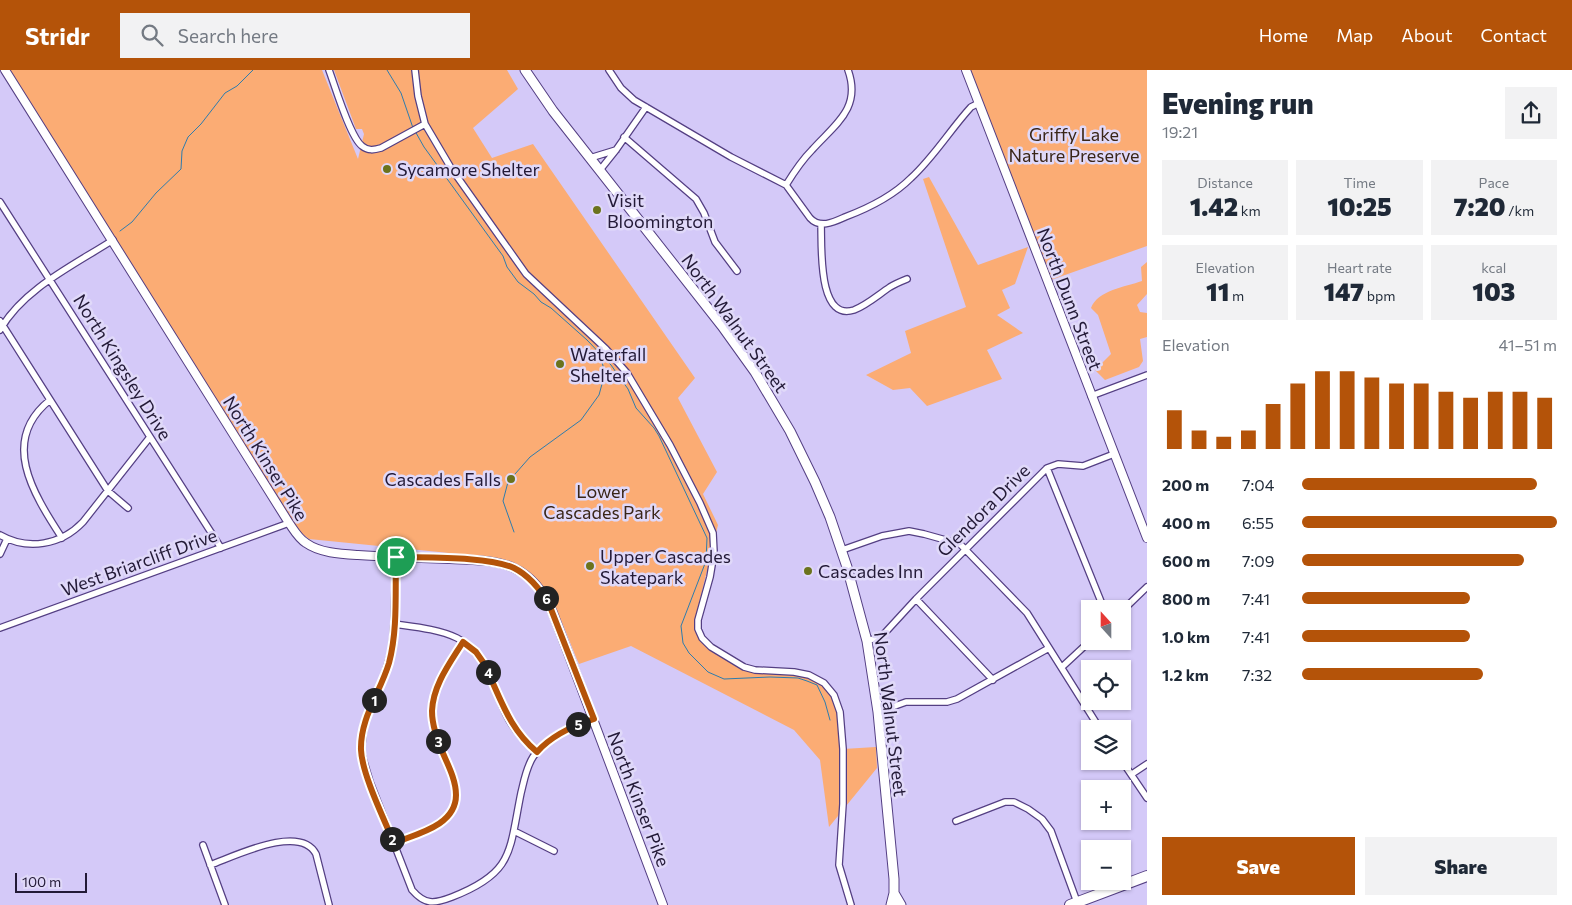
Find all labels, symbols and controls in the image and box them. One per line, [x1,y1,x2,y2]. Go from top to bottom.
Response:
search box [120,13,470,58]
text: Stridr [25,21,90,50]
icon: search [138,21,166,49]
text: Search here [178,24,278,47]
text: Home [1259,24,1308,46]
text: Map [1336,24,1373,46]
text: About [1401,24,1453,46]
text: Contact [1481,24,1547,46]
text: Evening run [1162,86,1314,120]
button: share [1505,87,1557,139]
text: 19:21 [1162,122,1198,141]
park label: Griffy Lake Nature Preserve [1008,123,1140,166]
place label: Sycamore Shelter [397,158,540,180]
marker: Sycamore Shelter [381,163,393,175]
text: Distance [1197,174,1253,191]
text: Time [1343,174,1376,191]
text: Pace [1479,174,1509,191]
place label: Visit Bloomington [607,189,713,232]
text: 1.42 [1190,191,1238,221]
text: 10:25 [1327,191,1392,221]
text: 7:20 [1453,191,1506,221]
text: km [1238,202,1261,219]
text: /km [1506,202,1534,219]
marker: Visit Bloomington [591,204,603,216]
street label: North Dunn Street [1033,225,1107,373]
street label: North Walnut Street [677,249,793,397]
text: Elevation [1196,259,1255,276]
text: Heart rate [1327,259,1392,276]
text: kcal [1481,259,1506,276]
text: 11 [1206,276,1229,306]
text: 147 [1323,276,1364,306]
text: 103 [1472,276,1515,306]
text: m [1229,287,1244,304]
text: bpm [1364,287,1396,304]
street label: North Kingsley Drive [69,290,177,444]
text: Elevation [1162,335,1230,354]
text: 41–51 m [1499,335,1557,354]
place label: Waterfall Shelter [570,343,646,386]
marker: Waterfall Shelter [554,358,566,370]
street label: North Kinser Pike [219,392,313,524]
street label: Glendora Drive [932,459,1034,561]
place label: Cascades Falls [385,468,501,490]
marker: Cascades Falls [505,473,517,485]
text: 200 m [1162,475,1209,494]
text: 7:04 [1242,475,1274,494]
park label: Lower Cascades Park [543,480,661,523]
text: 400 m [1162,513,1210,532]
text: 6:55 [1242,513,1274,532]
street label: West Briarcliff Drive [58,524,220,600]
pin [375,536,417,578]
icon: arrive [382,543,410,571]
place label: Upper Cascades Skatepark [600,545,731,588]
text: 600 m [1162,551,1210,570]
text: 7:09 [1242,551,1274,570]
marker: Upper Cascades Skatepark [584,560,596,572]
place label: Cascades Inn [818,560,923,582]
marker: Cascades Inn [802,565,814,577]
pin: 6 [534,586,558,610]
text: 800 m [1162,589,1210,608]
text: 7:41 [1242,589,1270,608]
text: 6 [542,590,551,607]
north arrow [1081,600,1131,650]
map controls [1081,600,1131,890]
text: 1.0 km [1162,627,1210,646]
text: 7:41 [1242,627,1270,646]
street label: North Walnut Street [870,630,912,798]
pin: 4 [476,660,500,684]
button: locate [1081,660,1131,710]
text: 4 [484,664,493,681]
text: 1.2 km [1162,665,1209,684]
text: 7:32 [1242,665,1272,684]
pin: 1 [362,688,386,712]
text: 1 [371,692,378,709]
pin: 5 [566,712,590,736]
text: 5 [574,716,583,733]
button: layers [1081,720,1131,770]
pin: 3 [426,728,450,754]
street label: North Kinser Pike [603,728,675,870]
text: 3 [434,733,443,750]
button: + [1081,780,1131,830]
pin: 2 [380,826,404,852]
text: 2 [389,831,396,848]
button: Save [1162,837,1355,895]
button: Share [1365,837,1557,895]
button: − [1081,840,1131,890]
scale bar [15,870,88,893]
text: 100 m [22,873,61,890]

